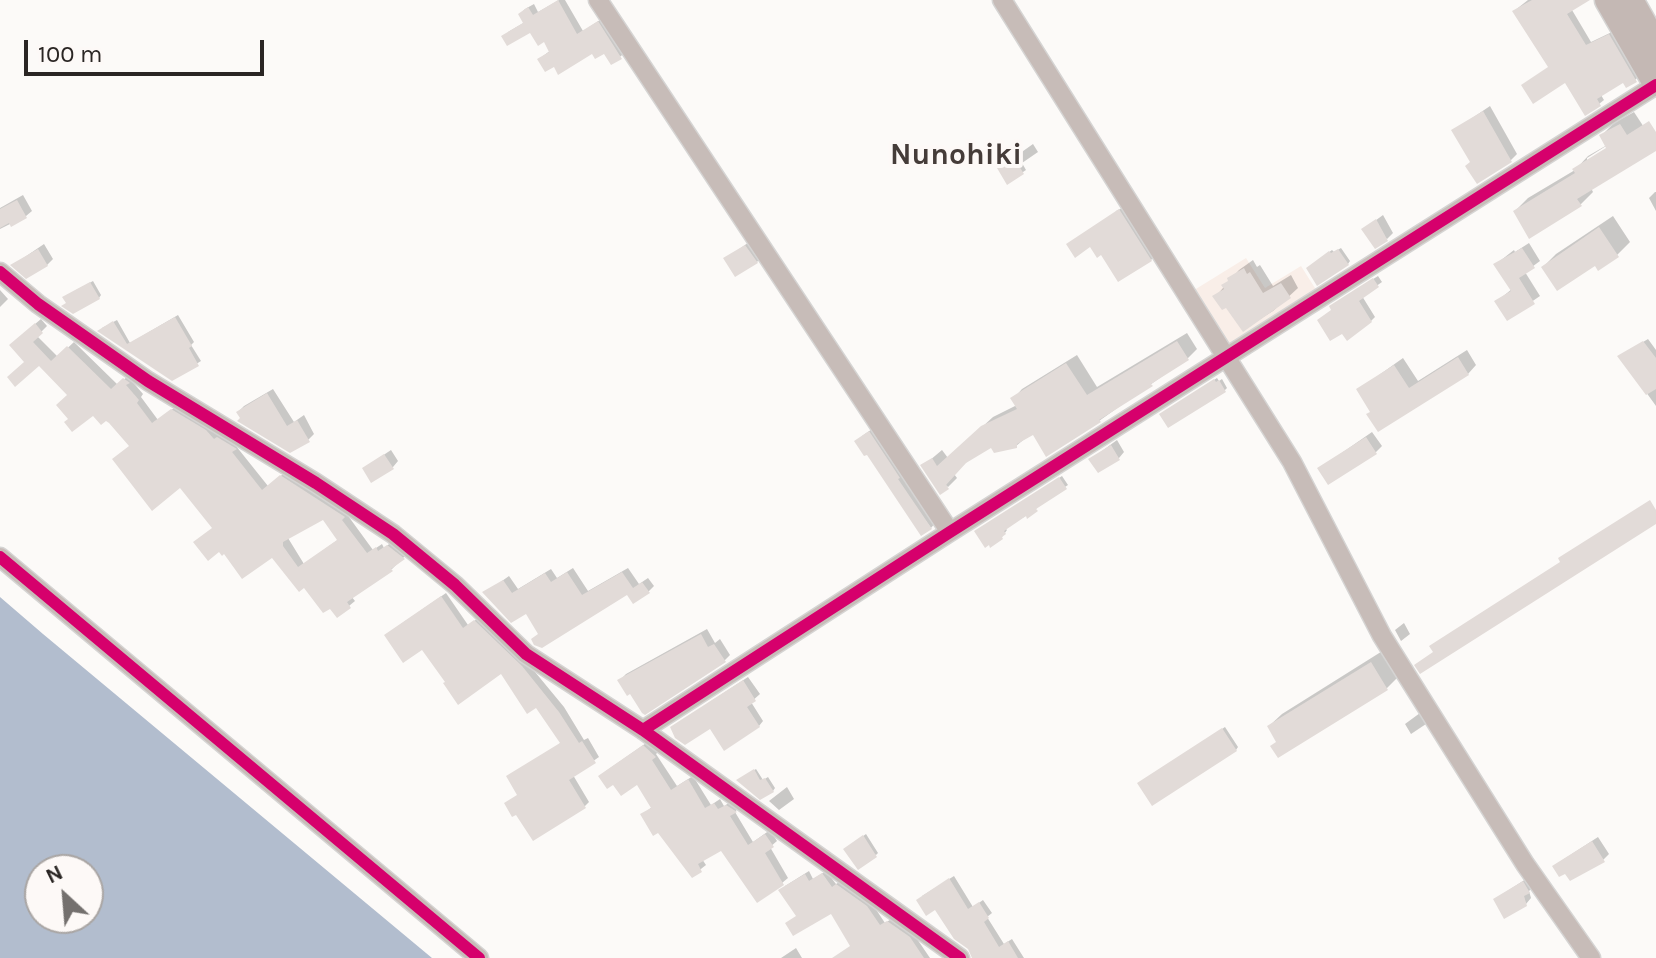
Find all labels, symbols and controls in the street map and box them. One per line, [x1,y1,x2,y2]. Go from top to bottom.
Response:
scale bar [28,24,268,74]
text: 100 m [38,40,103,68]
district label: Nunohiki [890,137,1022,173]
north arrow [24,854,104,934]
text: N [42,859,67,889]

